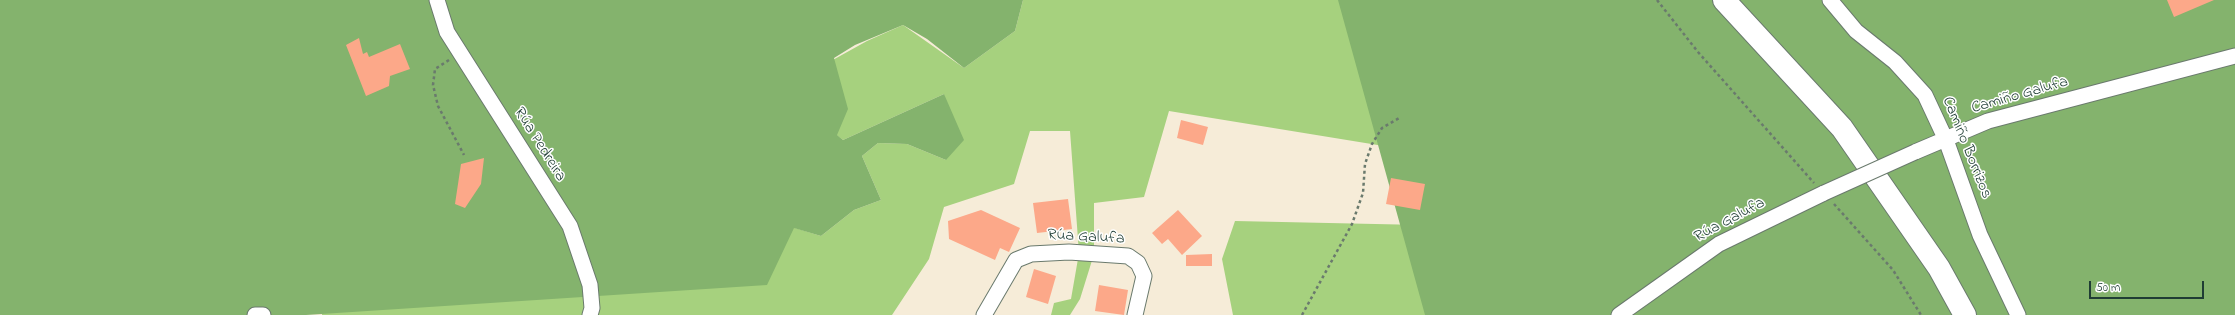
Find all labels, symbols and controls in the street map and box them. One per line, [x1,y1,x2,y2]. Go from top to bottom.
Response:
street label: Camiño Galufa [1970,73,2070,119]
street label: Camiño Borrizos [1937,94,1995,202]
street label: Rúa Pedreira [509,104,569,186]
street label: Rúa Galufa [1691,194,1769,248]
street label: Rúa Galufa [1047,226,1125,250]
scale bar [2091,273,2206,299]
text: 50 m [2096,279,2120,297]

